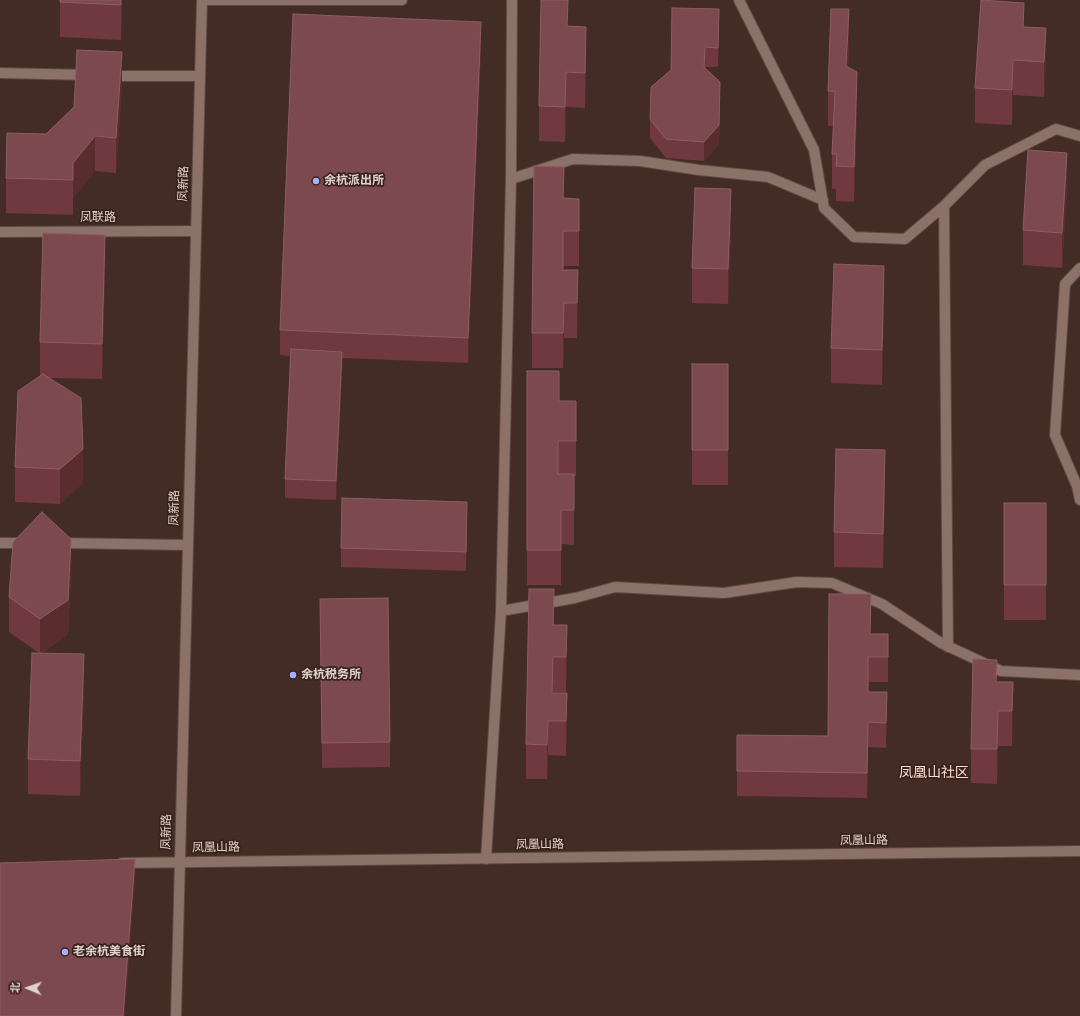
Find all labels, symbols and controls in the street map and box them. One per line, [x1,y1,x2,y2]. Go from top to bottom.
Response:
street label: 凤新路 [176,166,192,202]
place label: 余杭派出所 [324,174,384,188]
marker: 余杭派出所 [311,176,321,186]
street label: 凤联路 [80,211,116,225]
street label: 凤新路 [167,490,183,526]
place label: 余杭税务所 [301,668,361,682]
marker: 余杭税务所 [288,670,298,680]
district label: 凤凰山社区 [899,765,969,781]
street label: 凤新路 [159,814,175,850]
street label: 凤凰山路 [840,833,888,849]
street label: 凤凰山路 [516,837,564,853]
street label: 凤凰山路 [192,840,240,856]
place label: 老余杭美食街 [73,945,145,959]
marker: 老余杭美食街 [60,947,70,957]
north arrow [8,968,48,1008]
text: 北 [9,982,22,993]

